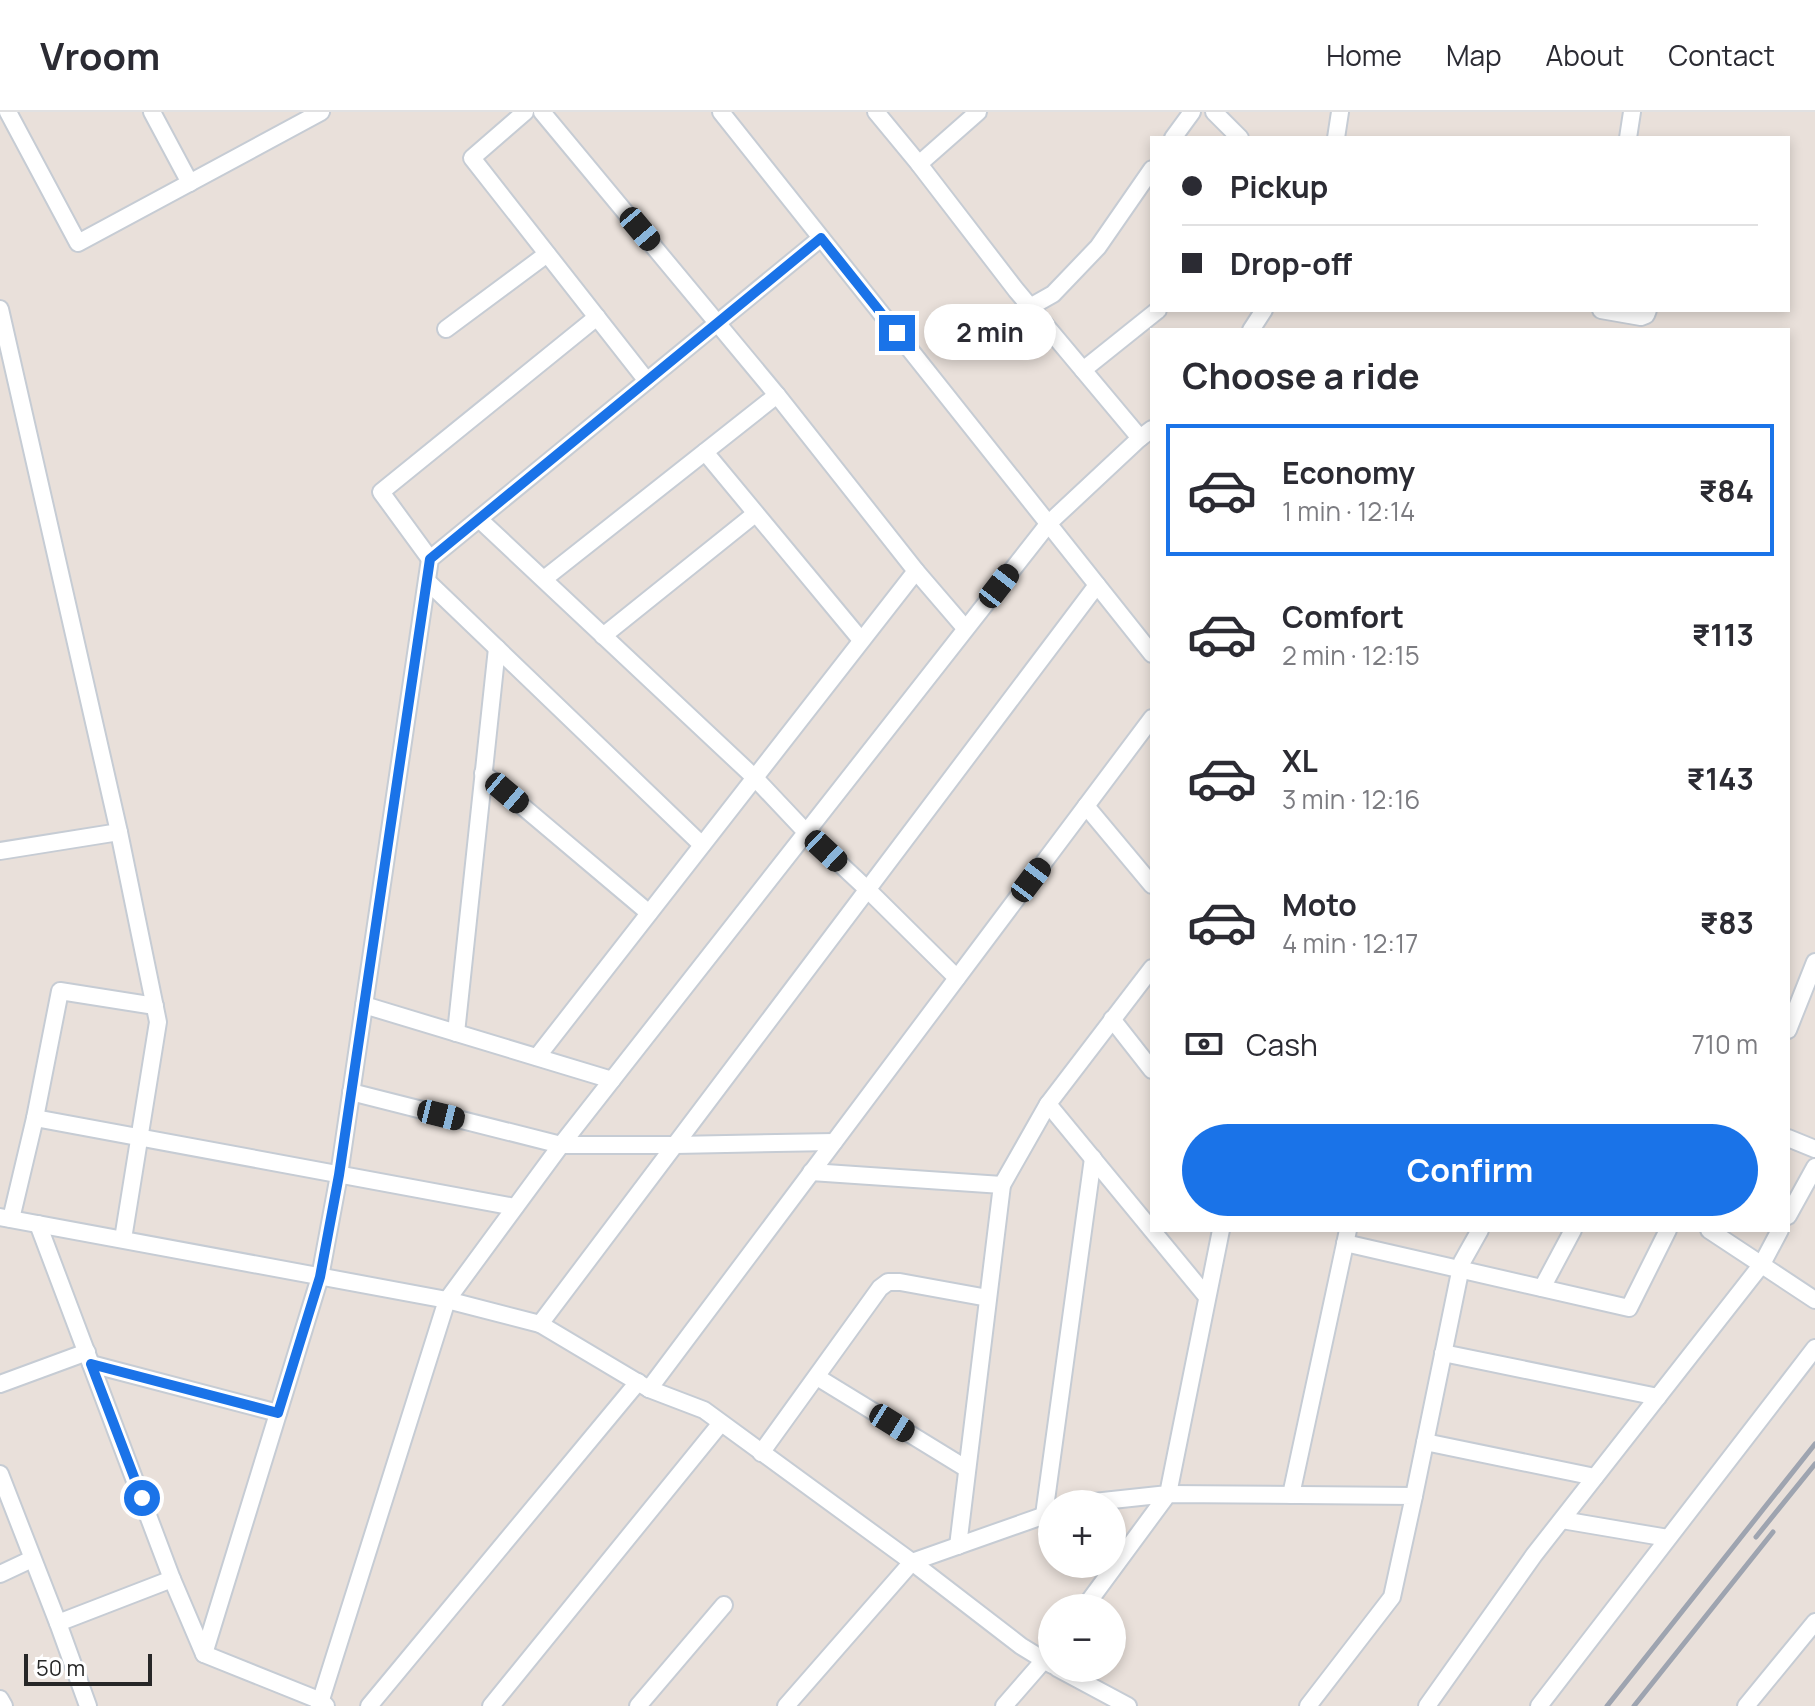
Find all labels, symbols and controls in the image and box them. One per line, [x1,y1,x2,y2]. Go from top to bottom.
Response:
text: Vroom [40,29,160,81]
text: Home [1326,36,1402,74]
text: Map [1446,36,1502,74]
text: About [1546,36,1624,74]
text: Contact [1668,36,1775,74]
text: Pickup [1230,166,1328,207]
car [615,203,665,255]
text: Drop-off [1230,243,1352,284]
callout: 2 min [925,305,1057,361]
text: 2 min [956,314,1024,350]
route end [879,315,915,351]
text: Choose a ride [1182,351,1420,400]
text: Economy [1282,452,1415,493]
icon: car [1186,454,1258,526]
text: ₹84 [1699,470,1754,511]
text: 1 min · 12:14 [1282,493,1415,529]
car [975,560,1023,612]
text: Comfort [1282,596,1404,637]
icon: car [1186,598,1258,670]
text: ₹113 [1692,614,1754,655]
text: 2 min · 12:15 [1282,637,1420,673]
text: XL [1282,740,1318,781]
icon: car [1186,742,1258,814]
text: ₹143 [1687,758,1754,799]
car [481,768,533,818]
text: 3 min · 12:16 [1282,781,1420,817]
car [800,826,852,876]
car [1007,854,1055,906]
text: Moto [1282,884,1357,925]
icon: car [1186,886,1258,958]
text: ₹83 [1700,902,1754,943]
text: 4 min · 12:17 [1282,925,1418,961]
icon: cash [1182,1022,1226,1066]
text: Cash [1246,1024,1318,1065]
text: 710 m [1692,1026,1758,1062]
car [415,1098,467,1132]
button: Confirm [1182,1124,1758,1216]
car [865,1400,919,1446]
route start [124,1480,160,1516]
map controls [1038,1490,1126,1682]
button: + [1038,1490,1126,1578]
button: − [1038,1594,1126,1682]
scale bar [24,1650,152,1686]
text: 50 m [36,1653,85,1683]

